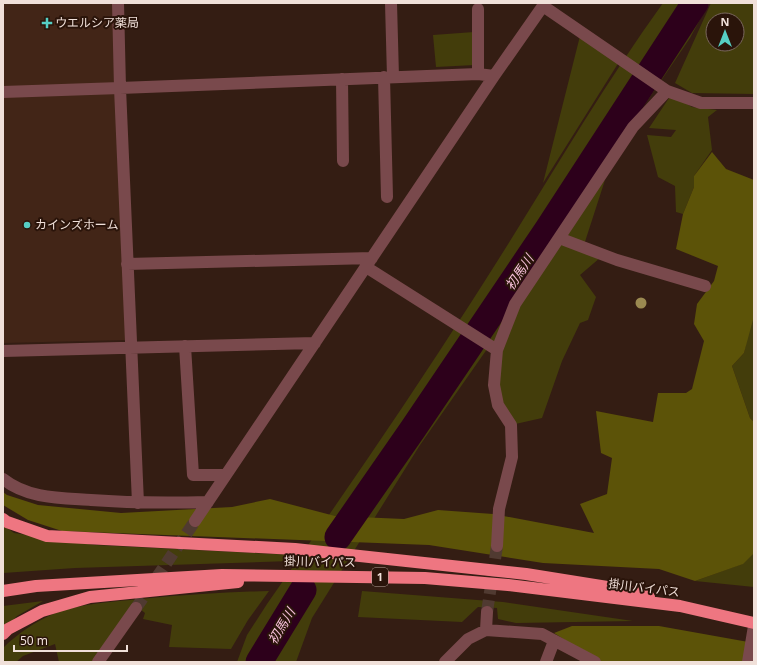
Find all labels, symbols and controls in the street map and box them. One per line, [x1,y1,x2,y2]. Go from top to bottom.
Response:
north arrow [705,12,745,52]
place label: ウエルシア薬局 [55,14,139,31]
text: N [721,14,729,29]
marker: ウエルシア薬局 [42,18,52,28]
place label: カインズホーム [35,216,118,233]
marker: カインズホーム [22,220,32,230]
water label: 初馬川 [501,249,538,293]
street label: 掛川バイパス [284,552,356,571]
road number: 1 [372,568,388,586]
street label: 掛川バイパス [607,575,681,600]
water label: 初馬川 [263,603,300,647]
scale bar [14,627,127,653]
text: 50 m [20,632,48,649]

